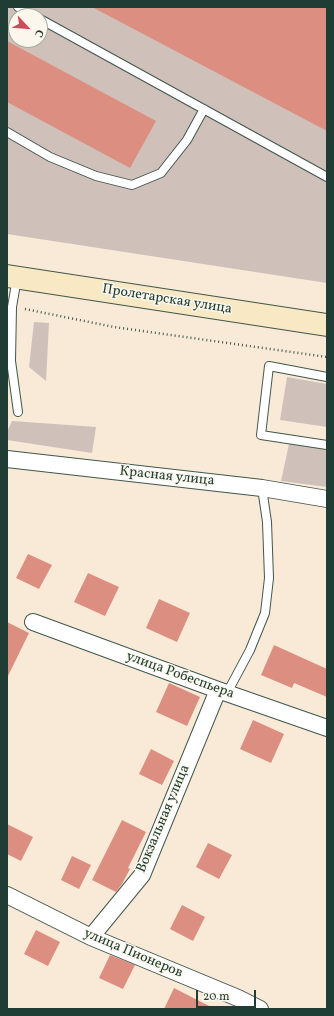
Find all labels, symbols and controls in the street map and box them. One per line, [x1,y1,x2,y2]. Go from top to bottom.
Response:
north arrow [8,8,48,48]
text: С [30,27,47,40]
street label: Пролетарская улица [101,281,233,319]
street label: Красная улица [119,464,215,490]
street label: улица Робеспьера [124,649,236,703]
street label: Вокзальная улица [134,762,194,876]
street label: улица Пионеров [81,926,185,982]
scale bar [198,982,258,1008]
text: 20 m [203,989,230,1005]

